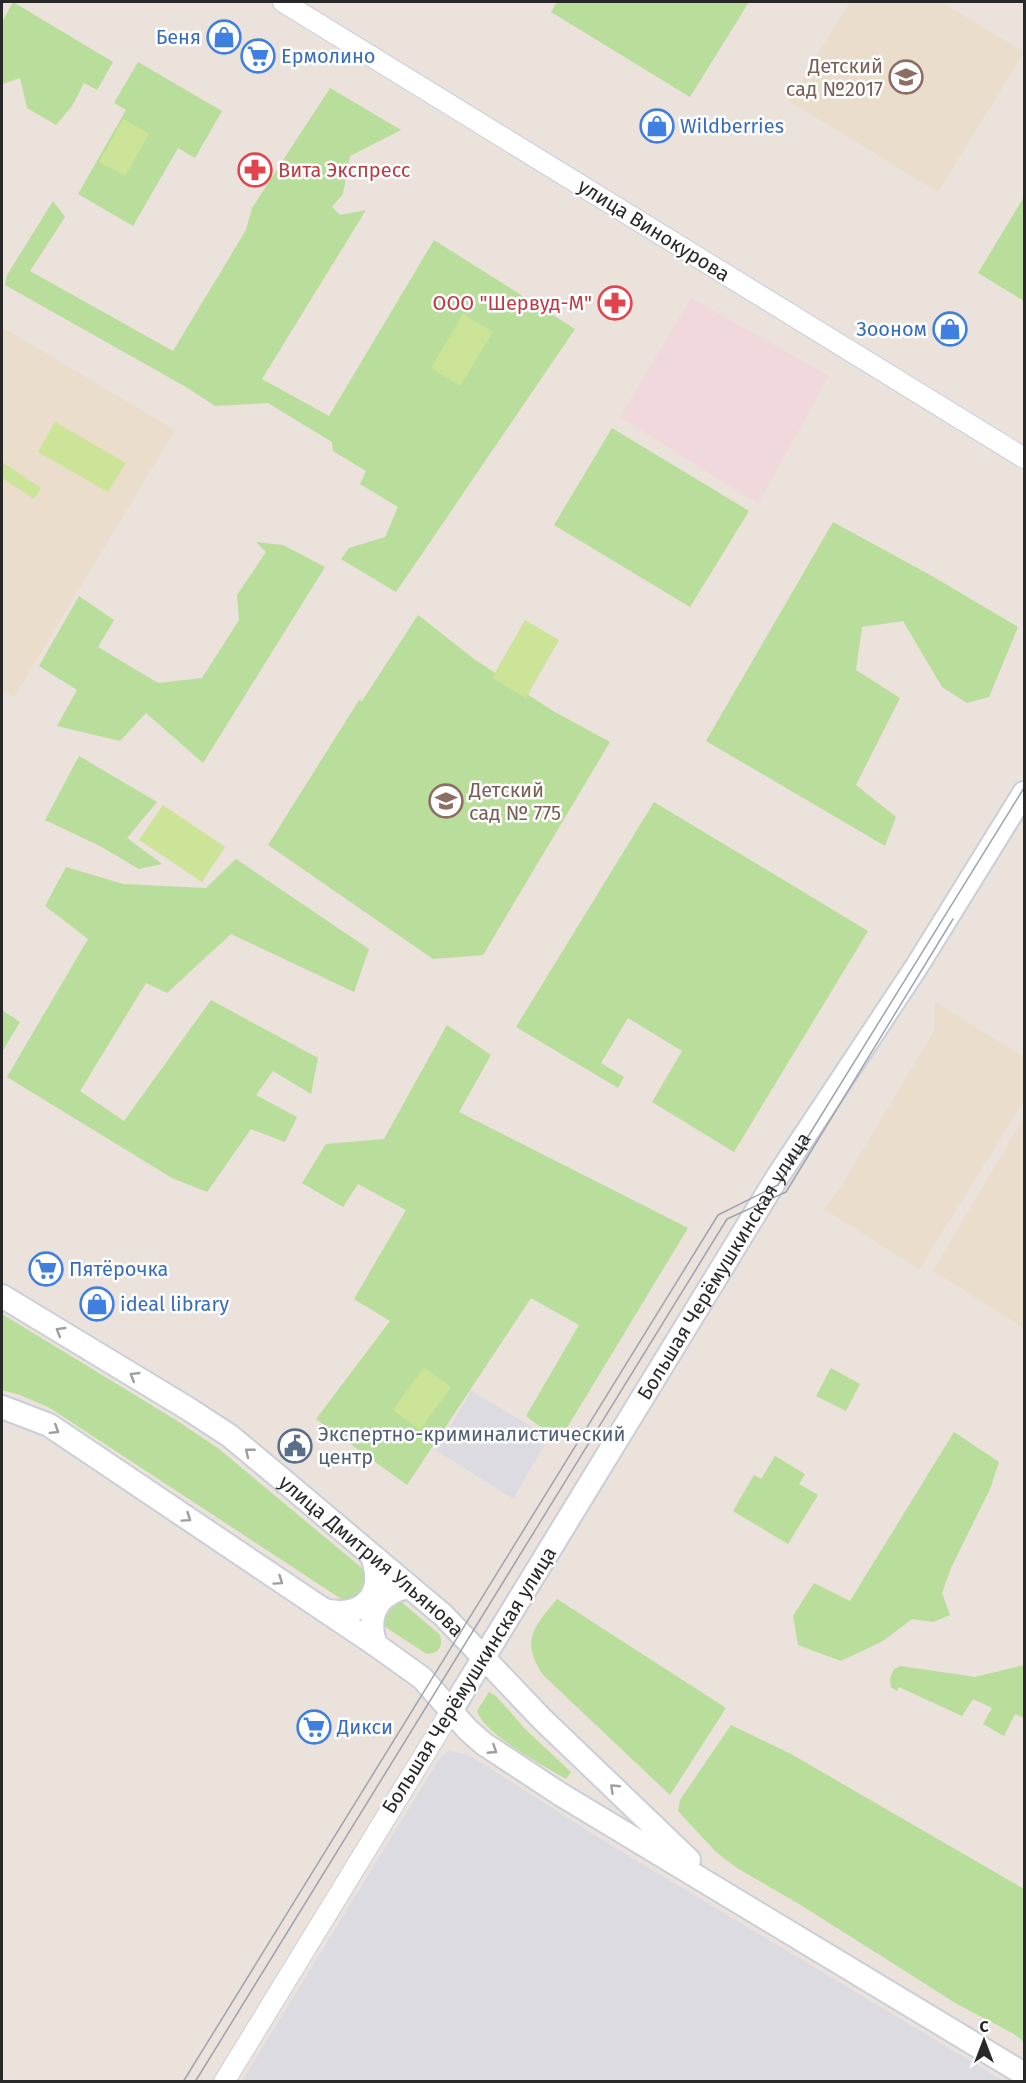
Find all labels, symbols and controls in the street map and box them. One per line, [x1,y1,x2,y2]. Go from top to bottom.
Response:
shop icon: Беня [206,19,242,55]
place label: Беня [156,25,201,49]
supermarket icon: Ермолино [240,38,276,74]
place label: Ермолино [281,44,376,68]
place label: Детский сад №2017 [786,54,883,101]
school or university icon: Детский сад №2017 [888,59,924,95]
shop icon: Wildberries [639,108,675,144]
place label: Wildberries [680,114,784,138]
pharmacy icon: Вита Экспресс [237,152,273,188]
place label: Вита Экспресс [278,158,410,182]
street label: улица Винокурова [574,174,734,286]
pharmacy icon: ООО "Шервуд-М" [597,285,633,321]
place label: ООО "Шервуд-М" [433,291,592,315]
shop icon: Зооном [932,311,968,347]
place label: Зооном [856,317,927,341]
place label: Детский сад № 775 [468,778,561,825]
school or university icon: Детский сад № 775 [428,783,464,819]
street label: Большая Черёмушкинская улица [632,1128,816,1404]
supermarket icon: Пятёрочка [28,1251,64,1287]
place label: Пятёрочка [69,1257,169,1281]
shop icon: ideal library [79,1286,115,1322]
place label: ideal library [120,1292,229,1316]
one-way arrow [56,1327,66,1339]
one-way arrow [130,1371,140,1383]
one-way arrow [49,1422,59,1434]
place label: Экспертно-криминалистический центр [318,1422,626,1469]
public building icon: Экспертно-криминалистический центр [277,1428,313,1464]
one-way arrow [245,1449,256,1460]
street label: улица Дмитрия Ульянова [274,1470,469,1642]
one-way arrow [181,1511,192,1522]
street label: Большая Черёмушкинская улица [377,1542,561,1818]
one-way arrow [273,1574,284,1585]
supermarket icon: Дикси [296,1709,332,1745]
place label: Дикси [336,1715,393,1739]
one-way arrow [487,1743,498,1754]
one-way arrow [610,1784,621,1795]
north arrow [954,2011,1014,2071]
text: С [979,2017,989,2036]

